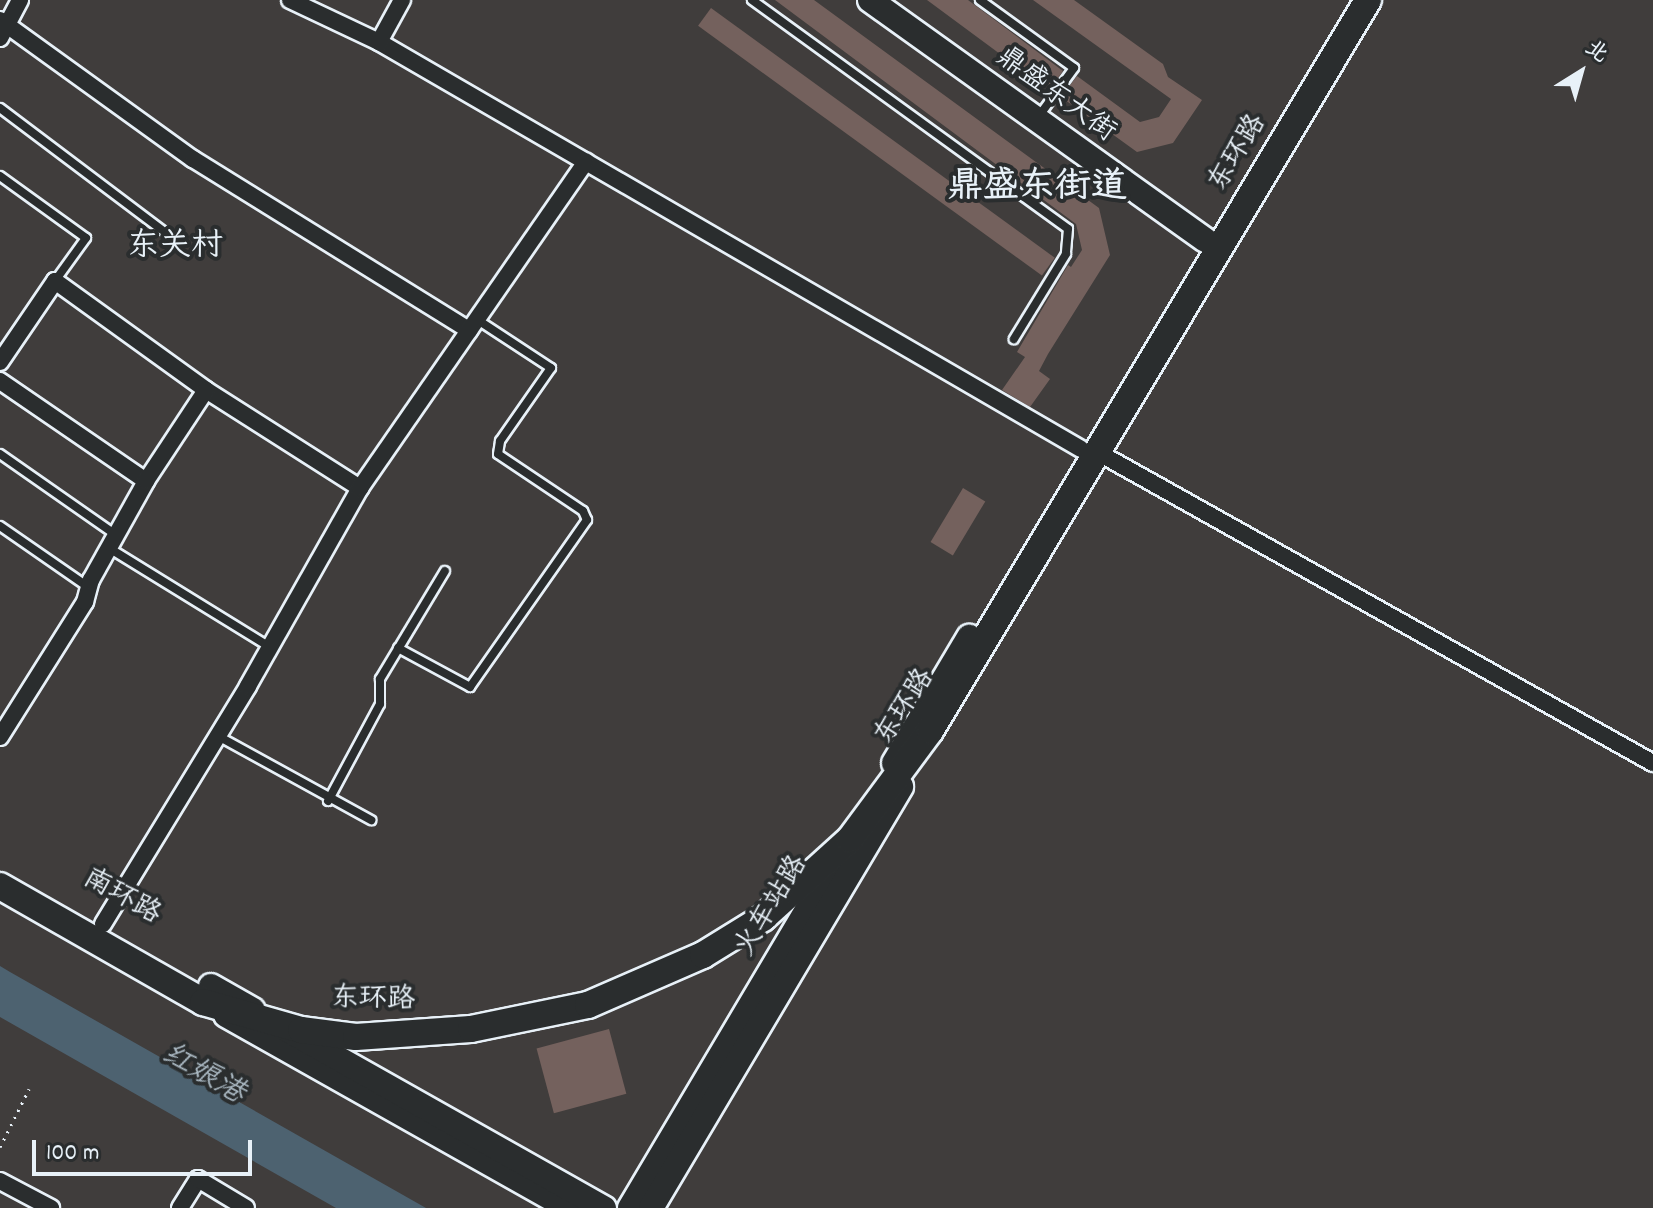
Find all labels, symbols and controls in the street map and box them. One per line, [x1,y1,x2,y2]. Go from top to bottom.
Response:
north arrow [1541,32,1621,112]
text: 北 [1578,33,1614,71]
street label: 鼎盛东大街 [988,41,1122,151]
street label: 东环路 [1203,109,1275,199]
district label: 鼎盛东街道 [947,168,1127,212]
district label: 东关村 [127,229,223,267]
street label: 东环路 [869,664,943,752]
street label: 火车站路 [730,850,816,964]
street label: 南环路 [76,863,166,933]
street label: 东环路 [331,983,415,1019]
water label: 红娘港 [154,1038,250,1114]
scale bar [36,1124,256,1174]
text: 100 m [46,1137,99,1171]

